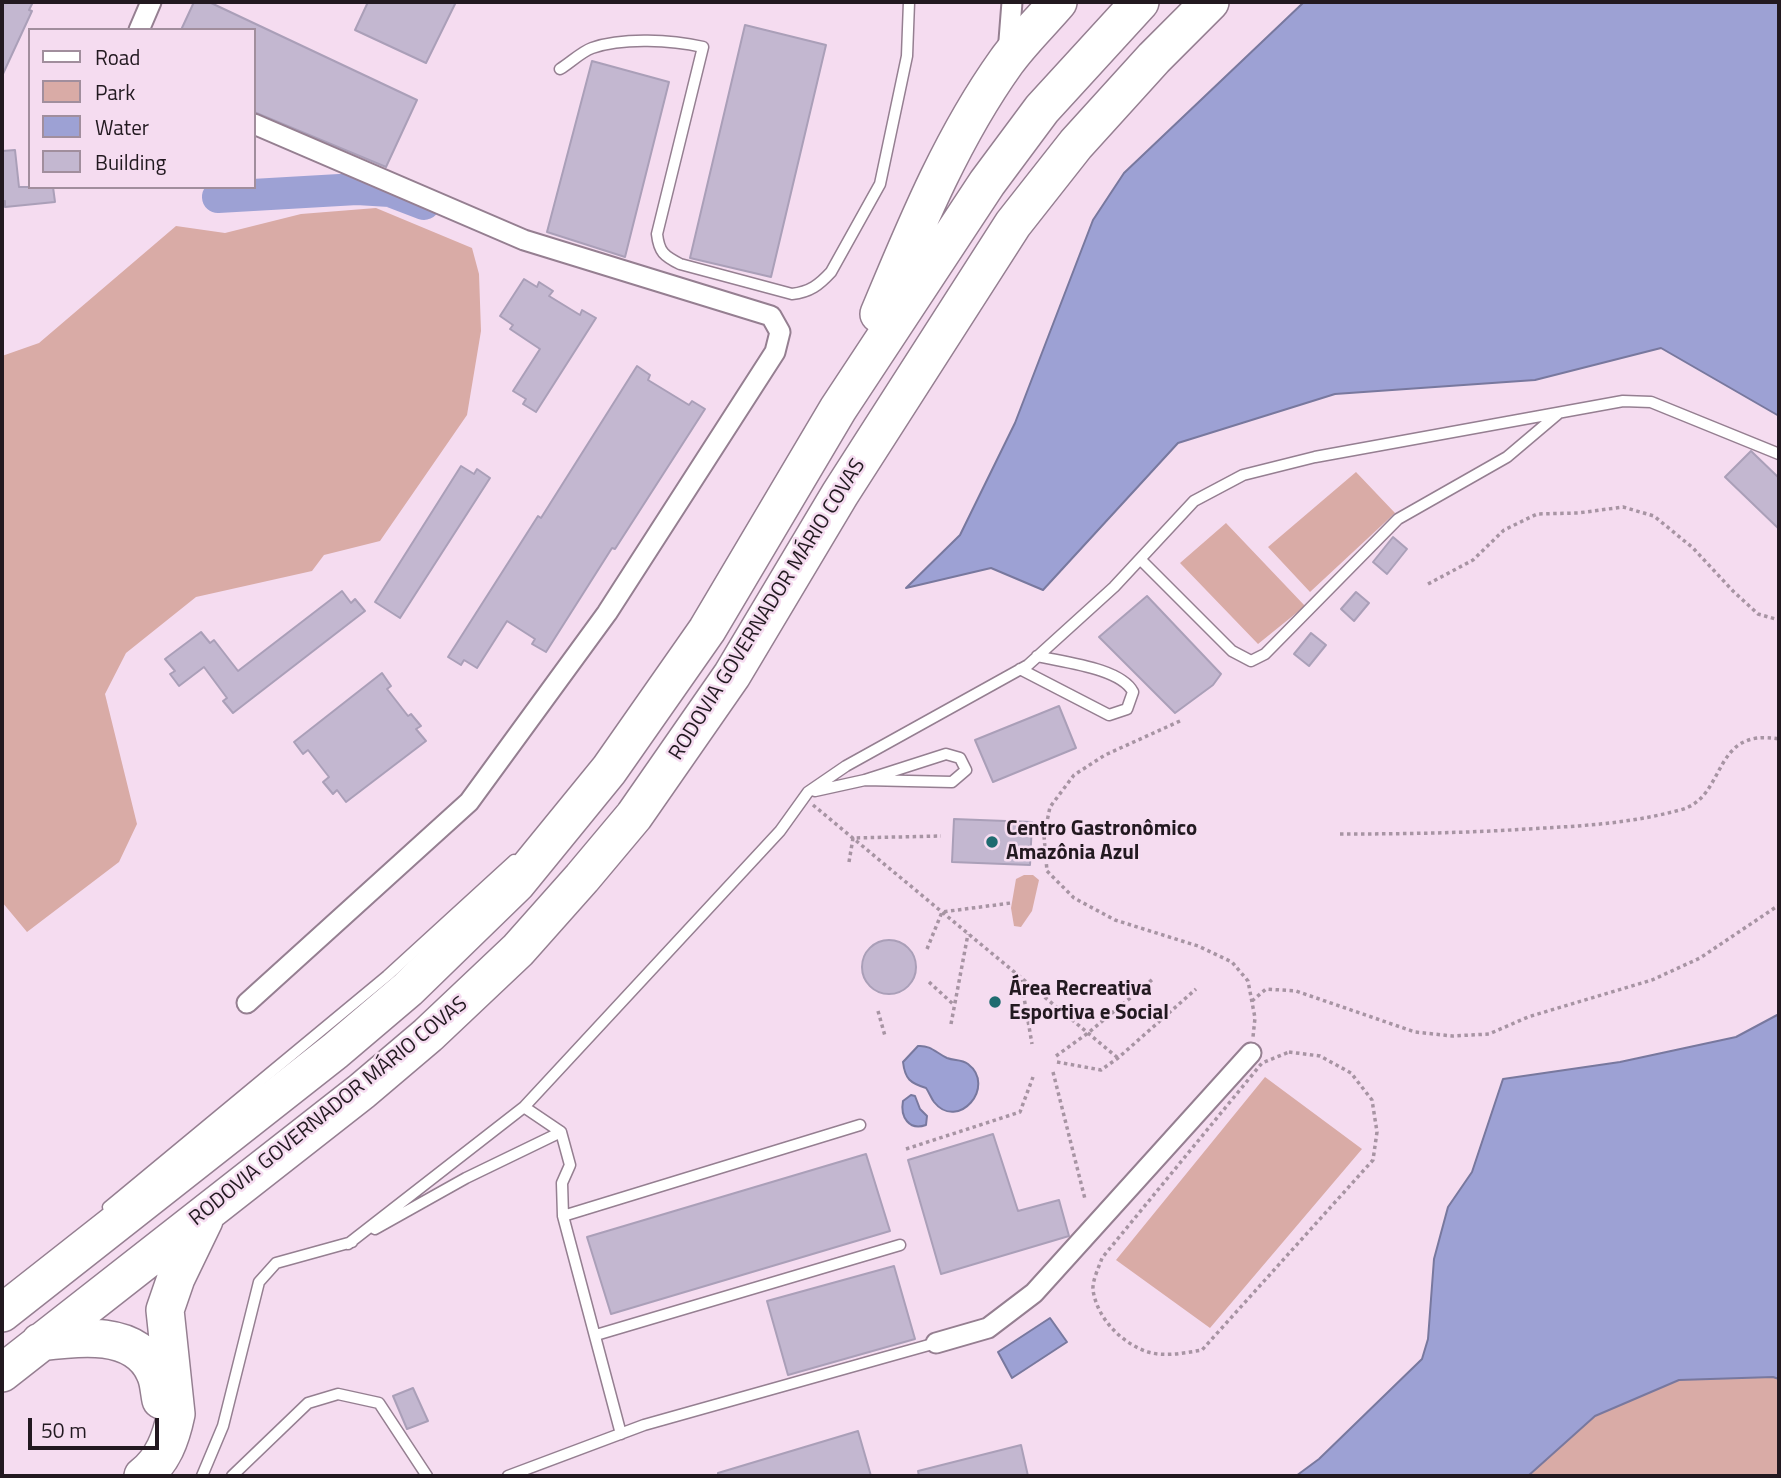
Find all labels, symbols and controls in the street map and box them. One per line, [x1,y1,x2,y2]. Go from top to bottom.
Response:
legend [28,28,256,189]
text: Road [95,41,140,73]
text: Park [95,76,135,108]
text: Water [95,111,149,143]
text: Building [95,146,166,178]
street label: RODOVIA GOVERNADOR MÁRIO COVAS [664,455,872,765]
place label: Centro Gastronômico Amazônia Azul [1006,817,1197,867]
marker: Centro Gastronômico Amazônia Azul [984,834,1000,850]
place label: Área Recreativa Esportiva e Social [1009,977,1169,1027]
street label: RODOVIA GOVERNADOR MÁRIO COVAS [185,992,473,1232]
marker: Área Recreativa Esportiva e Social [987,994,1003,1010]
scale bar [32,1404,163,1448]
text: 50 m [41,1414,87,1446]

